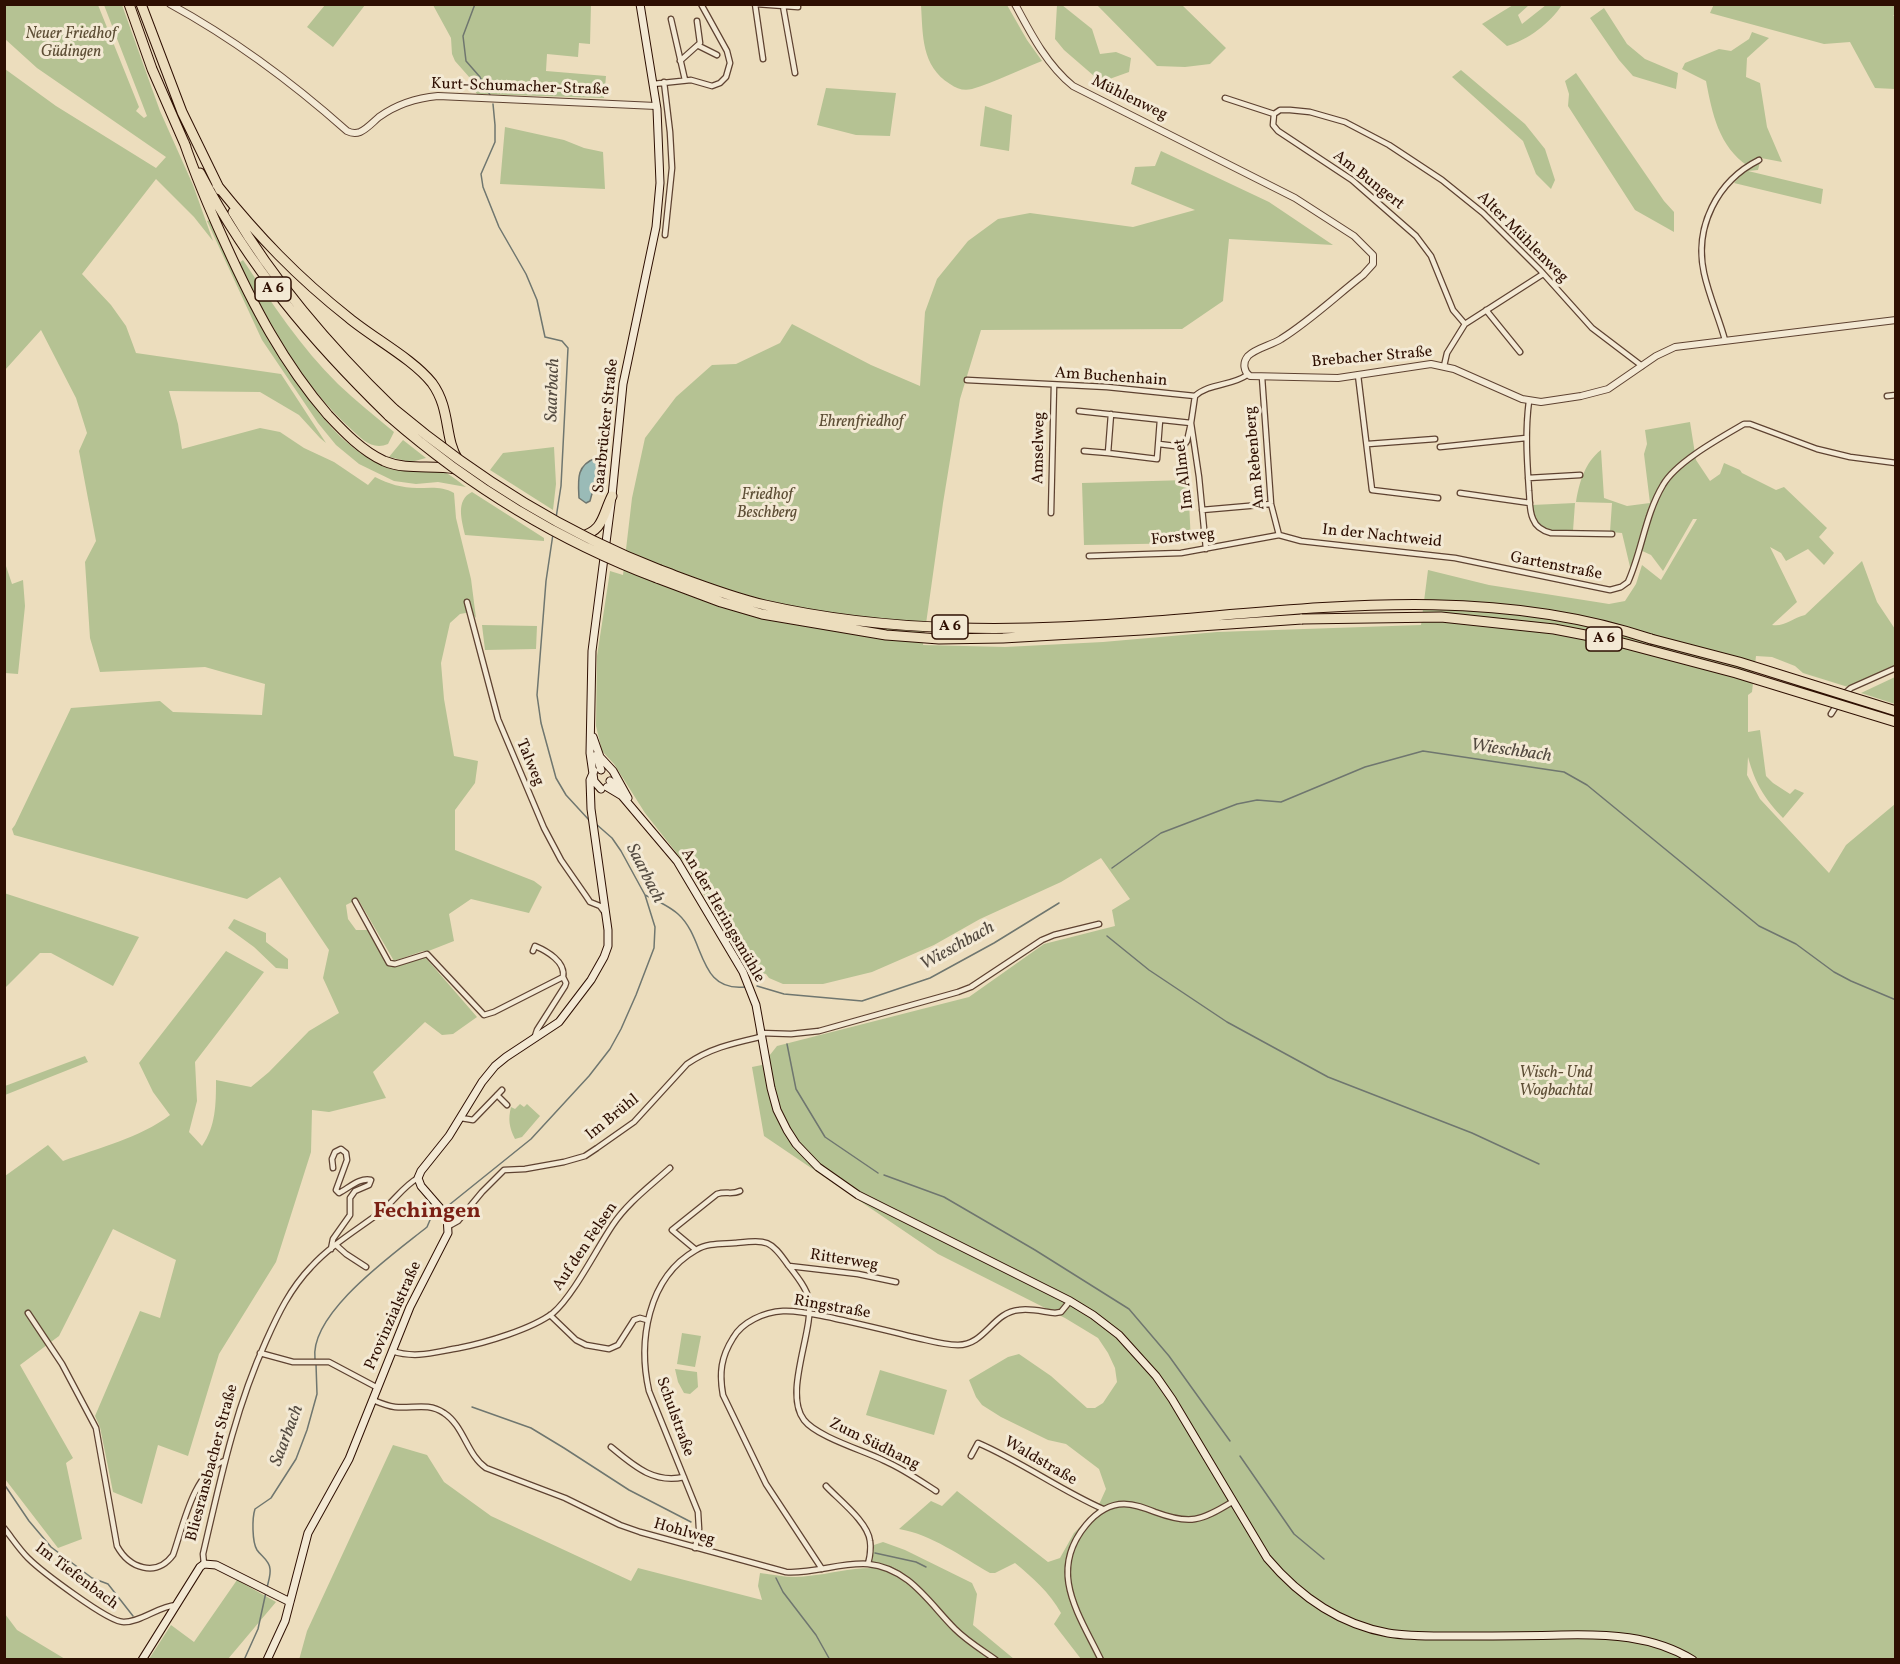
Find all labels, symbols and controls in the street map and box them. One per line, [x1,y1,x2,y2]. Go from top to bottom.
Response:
park label: Neuer Friedhof Güdingen [26,25,116,63]
street label: Mühlenweg [1088,72,1170,126]
street label: Kurt-Schumacher-Straße [431,75,609,101]
street label: Am Bungert [1329,147,1407,215]
street label: Alter Mühlenweg [1472,188,1572,288]
road number: A 6 [255,277,291,301]
street label: Brebacher Straße [1311,343,1433,373]
water label: Saarbach [542,358,566,422]
street label: Saarbrücker Straße [590,358,624,494]
street label: Am Buchenhain [1054,364,1168,392]
street label: Am Rebenberg [1242,405,1270,511]
street label: Amselweg [1030,412,1050,484]
park label: Ehrenfriedhof [818,413,904,433]
street label: Im Allmet [1171,437,1199,511]
park label: Friedhof Beschberg [737,486,797,524]
street label: In der Nachtweid [1321,521,1443,553]
street label: Forstweg [1150,525,1216,551]
street label: Gartenstraße [1508,549,1604,585]
road number: A 6 [932,615,968,639]
road number: A 6 [1586,627,1622,651]
water label: Wieschbach [1469,736,1553,768]
street label: Talweg [511,737,547,789]
water label: Saarbach [620,841,668,907]
street label: An der Heringsmühle [676,846,768,986]
water label: Wieschbach [917,918,999,976]
park label: Wisch- Und Wogbachtal [1519,1064,1593,1102]
street label: Im Brühl [582,1091,644,1145]
street label: Auf den Felsen [549,1199,623,1295]
district label: Fechingen [373,1200,481,1226]
street label: Ritterweg [808,1246,880,1276]
street label: Provinzialstraße [361,1259,427,1373]
street label: Ringstraße [792,1292,872,1324]
street label: Schulstraße [651,1375,697,1459]
street label: Bliesransbacher Straße [183,1382,243,1544]
water label: Saarbach [266,1402,310,1470]
street label: Zum Südhang [825,1415,923,1475]
street label: Waldstraße [1000,1433,1080,1491]
street label: Hohlweg [651,1515,717,1551]
street label: Im Tiefenbach [30,1539,122,1615]

